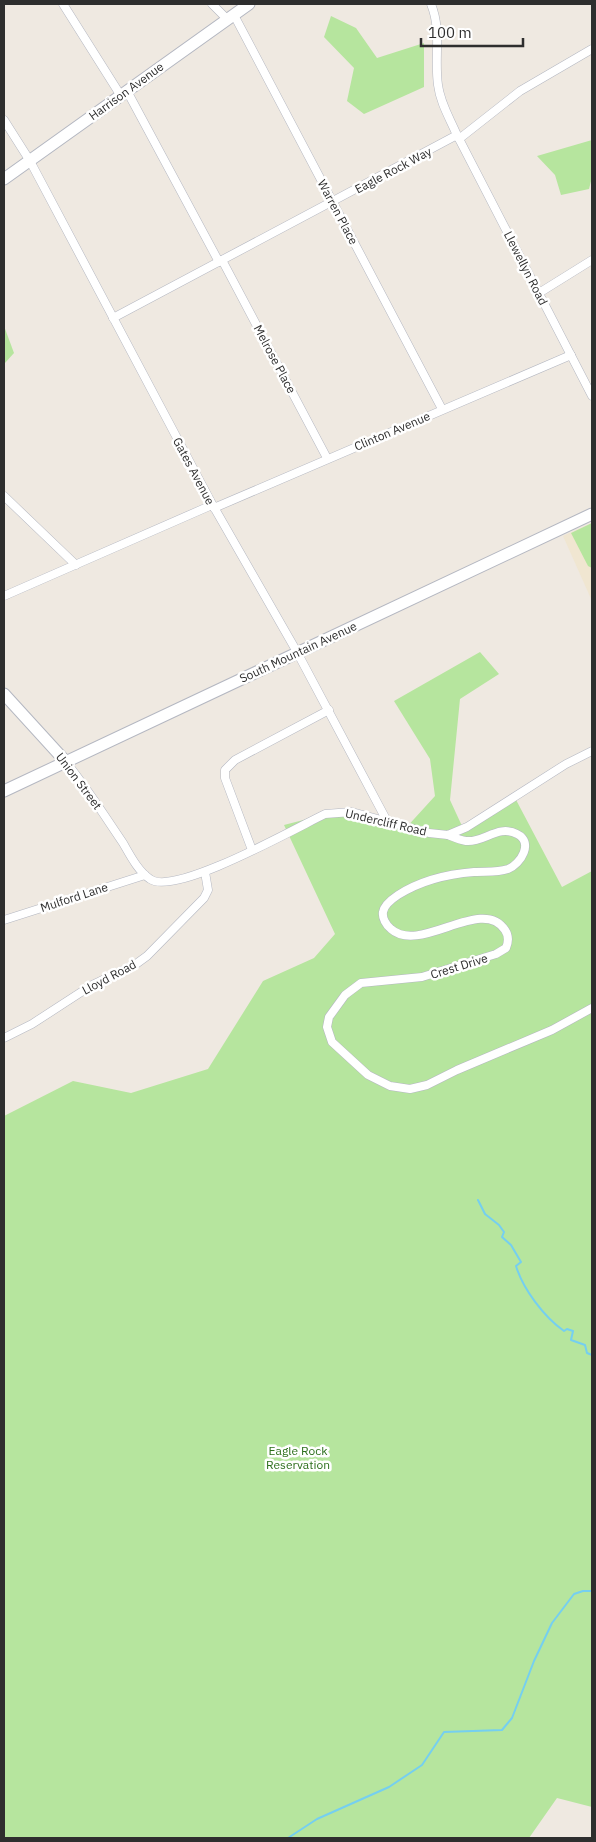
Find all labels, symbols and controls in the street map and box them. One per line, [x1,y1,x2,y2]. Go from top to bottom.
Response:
scale bar [421,15,524,47]
text: 100 m [428,23,472,42]
street label: Harrison Avenue [86,59,167,123]
street label: Eagle Rock Way [352,143,434,197]
street label: Warren Place [315,177,362,247]
street label: Llewellyn Road [501,228,551,308]
street label: Melrose Place [251,322,300,396]
street label: Clinton Avenue [352,408,433,454]
street label: Gates Avenue [170,435,218,508]
street label: South Mountain Avenue [237,618,359,686]
street label: Union Street [53,750,105,812]
street label: Undercliff Road [344,805,428,839]
street label: Mulford Lane [38,879,110,915]
street label: Crest Drive [429,950,490,982]
street label: Lloyd Road [79,956,139,998]
park label: Eagle Rock Reservation [266,1443,330,1472]

